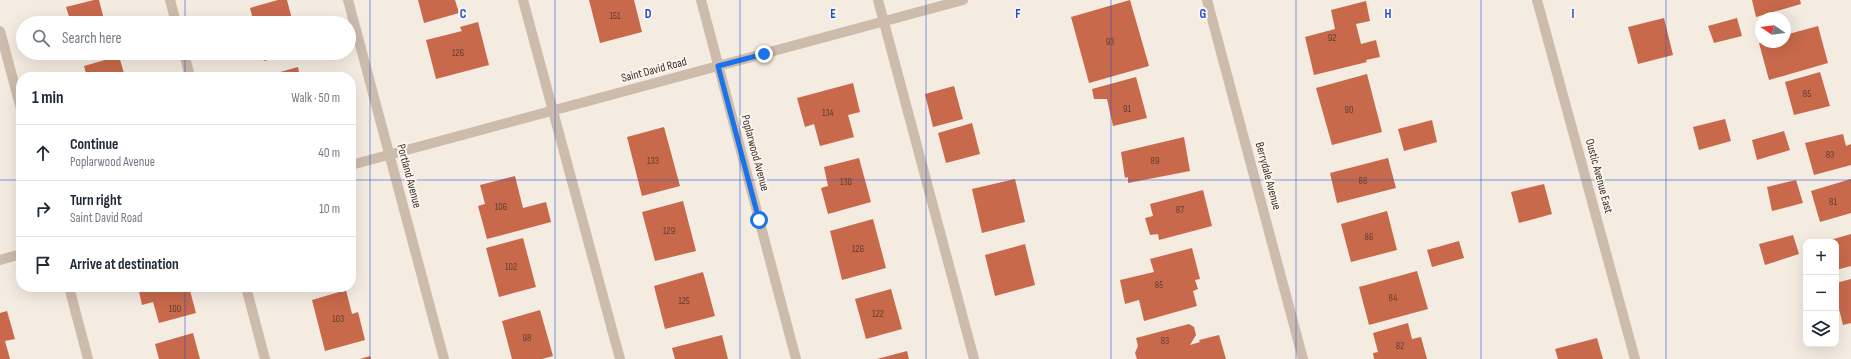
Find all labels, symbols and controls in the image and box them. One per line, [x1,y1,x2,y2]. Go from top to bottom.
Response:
text: C [460,6,467,22]
text: D [645,6,652,22]
text: E [830,6,836,22]
text: F [1015,6,1021,22]
text: G [1200,6,1207,22]
text: H [1385,6,1392,22]
text: I [1572,6,1575,22]
house number: 151 [609,10,621,22]
north arrow [1755,12,1791,48]
search box [16,16,356,60]
icon: search [30,27,52,49]
text: Search here [62,29,122,48]
house number: 92 [1328,32,1336,44]
house number: 93 [1106,36,1114,48]
route end [755,45,773,63]
house number: 126 [452,47,464,59]
street label: Saint David Road [620,54,688,86]
text: 1 min [32,88,64,108]
house number: 85 [1803,88,1811,100]
text: Walk · 50 m [291,90,340,106]
house number: 91 [1123,103,1131,115]
house number: 90 [1345,104,1353,116]
house number: 134 [822,107,834,119]
street label: Poplarwood Avenue [738,113,772,193]
text: Continue [70,135,119,154]
street label: Oustic Avenue East [1582,137,1616,215]
street label: Berrydale Avenue [1252,140,1284,212]
icon: ahead [32,142,54,164]
street label: Portland Avenue [393,142,425,210]
text: 40 m [318,145,340,161]
house number: 83 [1826,149,1834,161]
text: Poplarwood Avenue [70,154,155,170]
house number: 133 [647,155,659,167]
house number: 89 [1151,155,1159,167]
house number: 88 [1359,175,1367,187]
house number: 130 [840,176,852,188]
text: Turn right [70,191,122,210]
house number: 81 [1829,196,1837,208]
icon: right [32,198,54,220]
text: 10 m [319,201,340,217]
house number: 106 [495,201,507,213]
house number: 87 [1176,204,1184,216]
text: Saint David Road [70,210,143,226]
route start [750,211,768,229]
house number: 129 [663,225,675,237]
house number: 86 [1365,231,1373,243]
map controls [1803,239,1839,347]
button: + [1803,239,1839,275]
house number: 126 [852,243,864,255]
icon: arrive [32,254,54,276]
text: Arrive at destination [70,255,179,274]
house number: 102 [505,261,517,273]
button: − [1803,275,1839,311]
house number: 85 [1155,279,1163,291]
house number: 84 [1389,292,1397,304]
house number: 125 [678,295,690,307]
house number: 100 [169,303,181,315]
house number: 122 [872,308,884,320]
button: layers [1803,311,1839,347]
house number: 103 [332,313,344,325]
house number: 98 [523,332,531,344]
house number: 83 [1161,335,1169,347]
house number: 82 [1396,340,1404,352]

